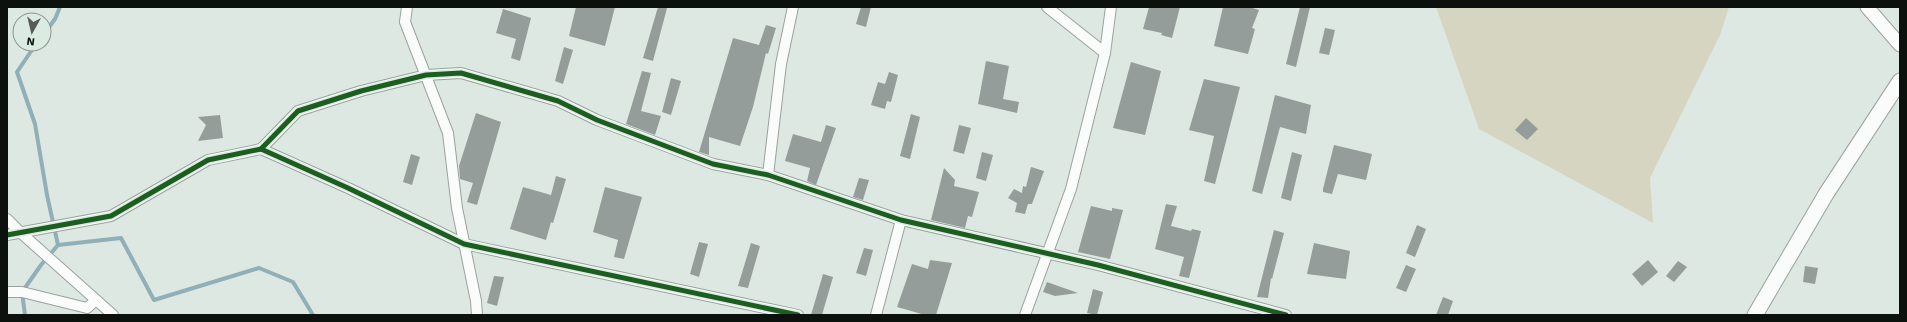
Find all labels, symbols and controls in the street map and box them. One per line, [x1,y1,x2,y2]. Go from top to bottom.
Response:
north arrow [12,12,52,52]
text: N [26,34,36,48]

